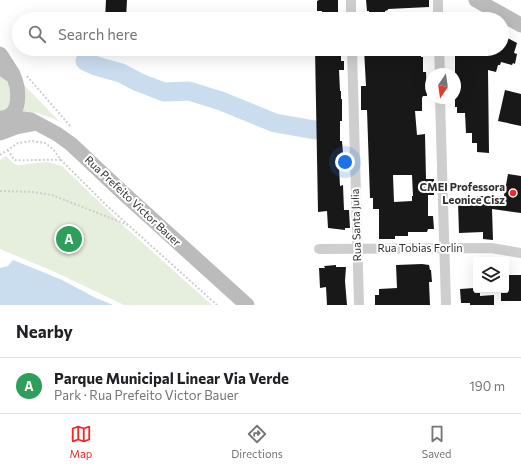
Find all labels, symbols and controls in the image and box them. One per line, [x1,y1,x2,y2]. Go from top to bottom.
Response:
search box [12,12,509,56]
icon: search [26,23,48,45]
text: Search here [58,25,137,43]
north arrow [425,68,461,104]
your location [335,152,355,172]
street label: Rua Prefeito Victor Bauer [83,153,184,249]
place label: CMEI Professora Leonice Cisz [420,180,505,206]
street label: Rua Santa Julia [348,188,364,262]
marker: CMEI Professora Leonice Cisz [508,188,518,198]
pin: A [56,224,82,254]
street label: Rua Tobias Forlin [377,241,463,254]
map controls [473,257,509,293]
button: layers [473,257,509,293]
text: Nearby [16,321,73,342]
text: Parque Municipal Linear Via Verde [54,369,289,387]
text: A [24,378,34,394]
text: 190 m [469,378,505,394]
text: Park · Rua Prefeito Victor Bauer [54,387,239,403]
tab: Map [70,423,92,460]
tab: Directions [231,423,283,460]
tab: Saved [422,423,451,460]

